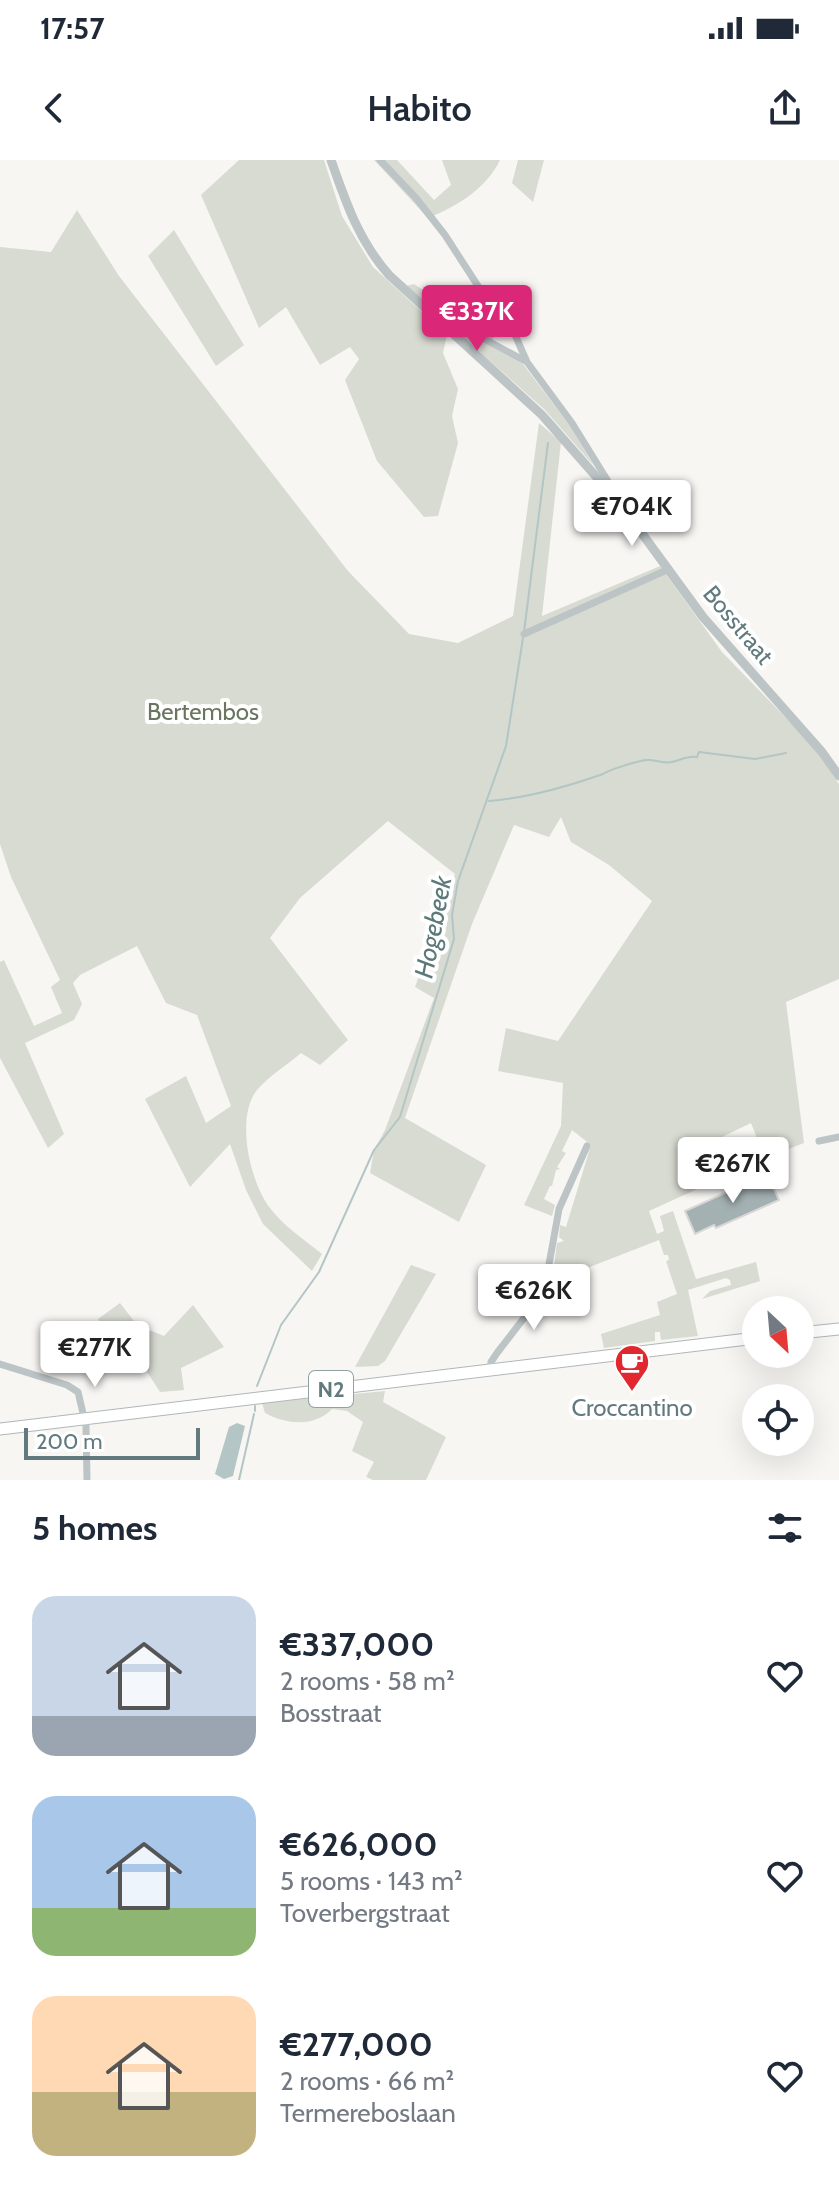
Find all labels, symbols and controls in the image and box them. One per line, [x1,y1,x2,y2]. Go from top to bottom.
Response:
text: 17:57 [40,10,104,47]
icon: back [32,86,76,130]
text: Habito [367,86,472,130]
icon: share [763,86,807,130]
pin: €337K [421,285,533,353]
text: €337K [440,295,514,327]
pin: €704K [576,480,688,548]
text: €704K [592,490,672,522]
street label: Bosstraat [697,579,780,670]
park label: Bertembos [147,697,259,726]
water label: Hogebeek [407,872,459,981]
pin: €267K [677,1137,789,1205]
text: €267K [696,1147,770,1179]
pin: €626K [478,1264,590,1332]
text: €626K [496,1274,572,1306]
north arrow [742,1296,814,1368]
map controls [742,1296,814,1456]
pin: €277K [39,1321,151,1389]
text: €277K [58,1331,132,1363]
cafe icon: Croccantino [613,1343,651,1393]
road number: N2 [309,1371,353,1407]
button: locate [742,1384,814,1456]
place label: Croccantino [571,1393,693,1422]
scale bar [24,1424,200,1460]
text: 200 m [36,1428,102,1455]
icon: filters [763,1506,807,1550]
text: 5 homes [32,1507,157,1549]
text: €337,000 [280,1623,434,1665]
icon: home [96,1628,192,1724]
icon: heart [763,1654,807,1698]
text: 2 rooms · 58 m² [280,1665,455,1697]
text: Bosstraat [280,1697,382,1729]
text: €626,000 [280,1823,438,1865]
icon: home [96,1828,192,1924]
icon: heart [763,1854,807,1898]
text: 5 rooms · 143 m² [280,1865,463,1897]
text: Toverbergstraat [280,1897,450,1929]
text: €277,000 [280,2023,433,2065]
icon: home [96,2028,192,2124]
icon: heart [763,2054,807,2098]
text: 2 rooms · 66 m² [280,2065,454,2097]
text: Termereboslaan [280,2097,456,2129]

